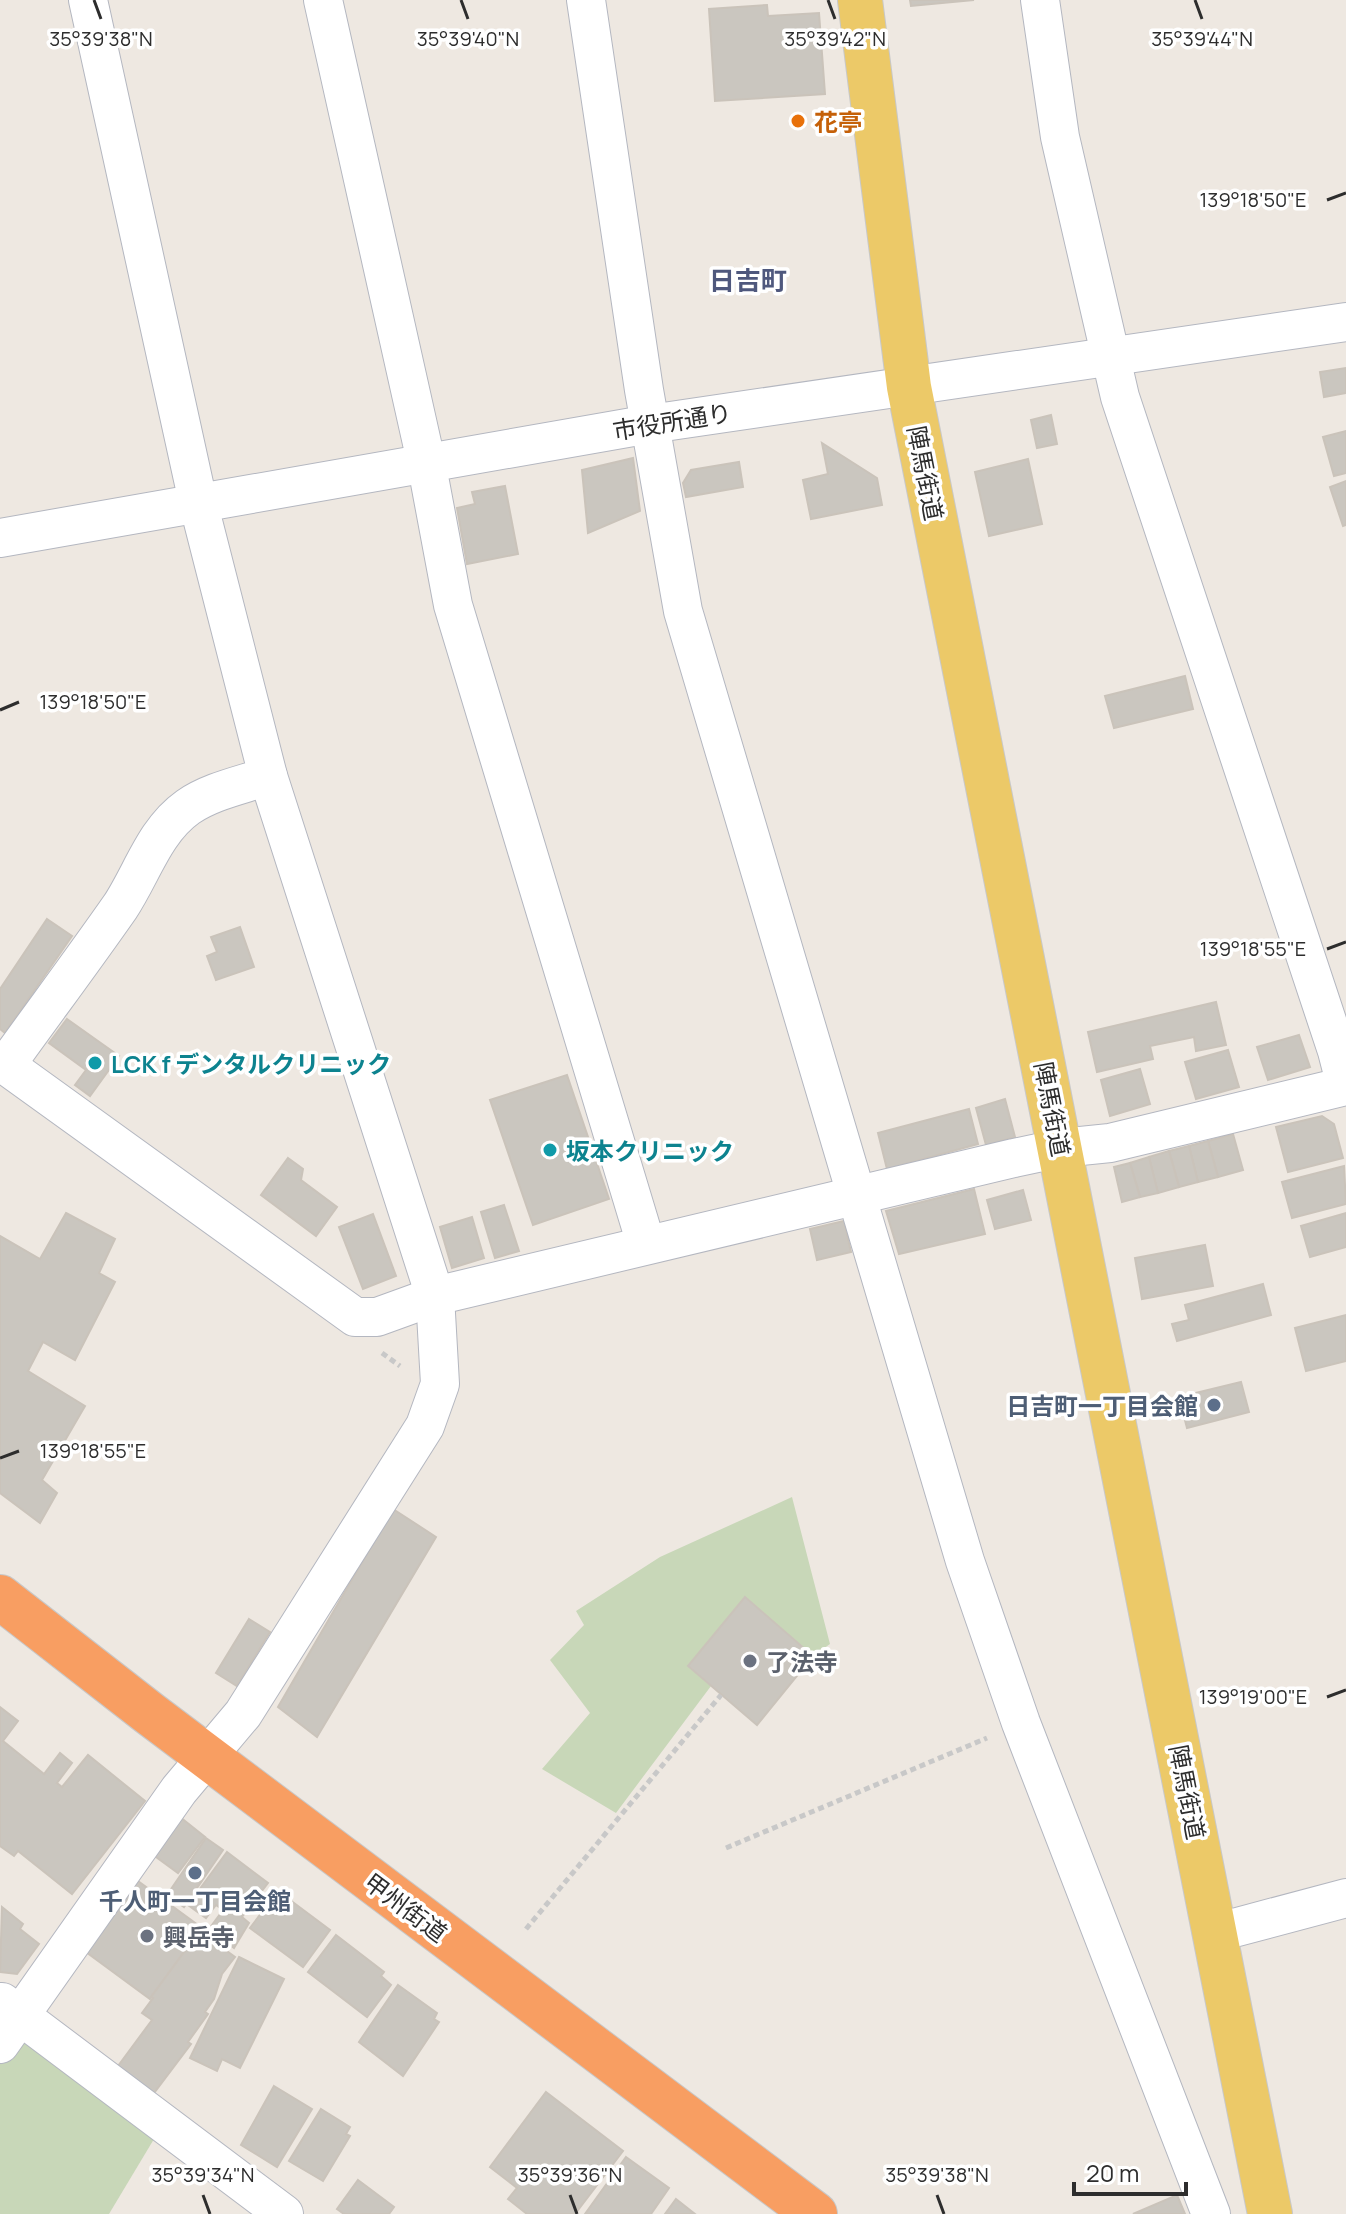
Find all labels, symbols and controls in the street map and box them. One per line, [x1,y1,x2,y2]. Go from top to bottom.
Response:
text: 35°39'38"N [49,25,153,52]
text: 35°39'40"N [417,25,519,52]
text: 35°39'42"N [784,25,886,52]
text: 35°39'44"N [1151,25,1253,52]
place label: 花亭 [814,105,862,138]
marker: 花亭 [789,112,807,130]
text: 139°18'50"E [1200,186,1306,213]
district label: 日吉町 [709,262,787,298]
street label: 市役所通り [610,395,734,447]
street label: 陣馬街道 [901,423,951,523]
text: 139°18'50"E [40,688,146,715]
text: 139°18'55"E [1200,935,1306,962]
place label: LCK f デンタルクリニック [111,1047,391,1080]
marker: LCK f デンタルクリニック [86,1054,104,1072]
street label: 陣馬街道 [1028,1059,1078,1159]
place label: 坂本クリニック [566,1134,734,1167]
marker: 坂本クリニック [541,1141,559,1159]
place label: 日吉町一丁目会館 [1006,1389,1198,1422]
marker: 日吉町一丁目会館 [1205,1396,1223,1414]
text: 139°18'55"E [40,1437,146,1464]
place label: 了法寺 [766,1645,838,1678]
marker: 了法寺 [741,1652,759,1670]
text: 139°19'00"E [1199,1683,1307,1710]
street label: 陣馬街道 [1163,1742,1213,1842]
marker: 千人町一丁目会館 [186,1864,204,1882]
street label: 甲州街道 [358,1865,454,1949]
place label: 千人町一丁目会館 [99,1884,291,1917]
place label: 興岳寺 [163,1920,235,1953]
marker: 興岳寺 [138,1927,156,1945]
scale bar [1074,2146,1186,2196]
text: 20 m [1086,2156,1139,2189]
text: 35°39'34"N [151,2161,255,2188]
text: 35°39'36"N [518,2161,622,2188]
text: 35°39'38"N [885,2161,989,2188]

